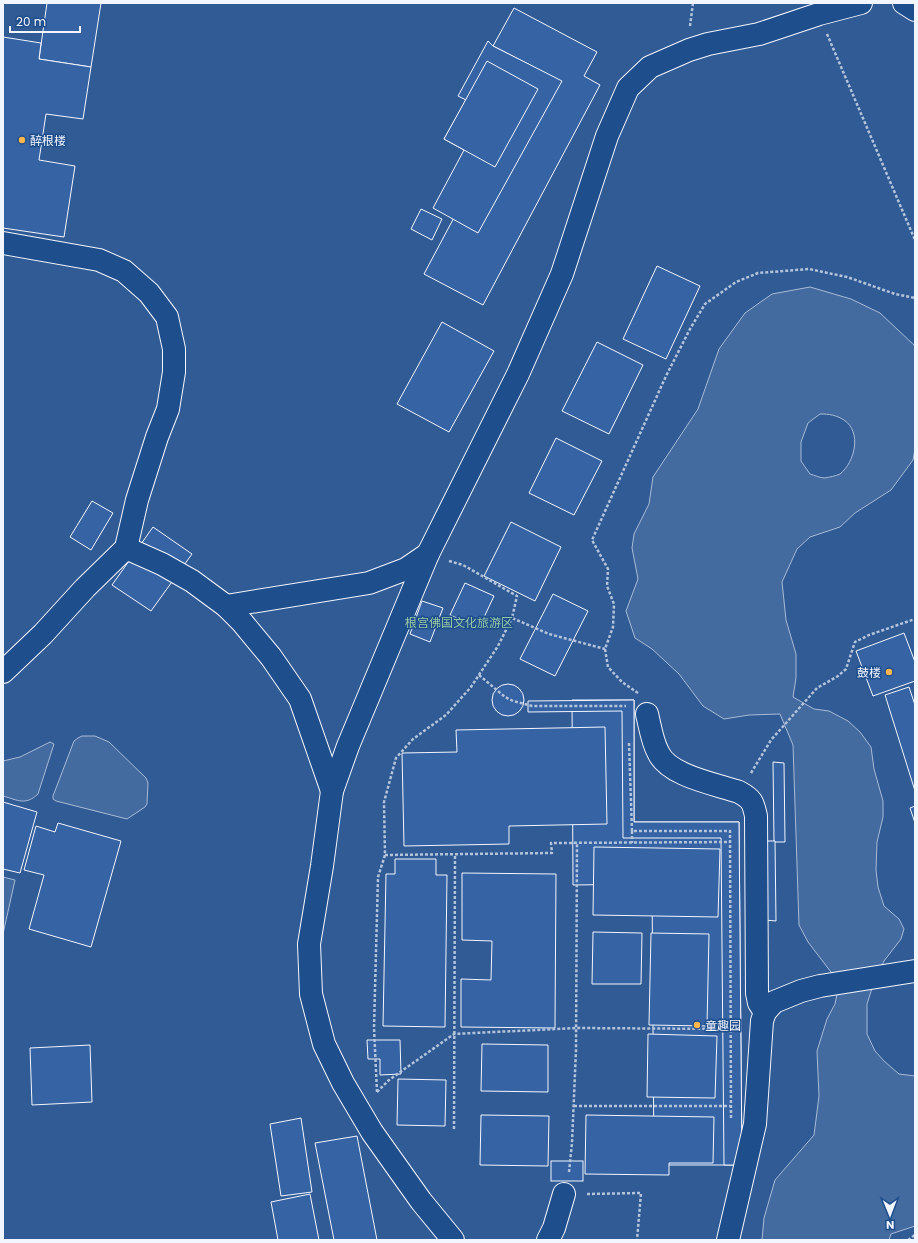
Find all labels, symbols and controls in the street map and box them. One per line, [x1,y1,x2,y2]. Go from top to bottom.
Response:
scale bar [10,8,80,34]
text: 20 m [16,13,46,30]
place label: 醉根楼 [30,132,66,149]
marker: 醉根楼 [17,135,27,145]
park label: 根宫佛国文化旅游区 [405,614,513,631]
place label: 鼓楼 [857,664,881,681]
marker: 鼓楼 [884,667,894,677]
place label: 童趣园 [705,1017,741,1034]
marker: 童趣园 [692,1020,702,1030]
north arrow [870,1195,910,1235]
text: N [886,1217,894,1233]

